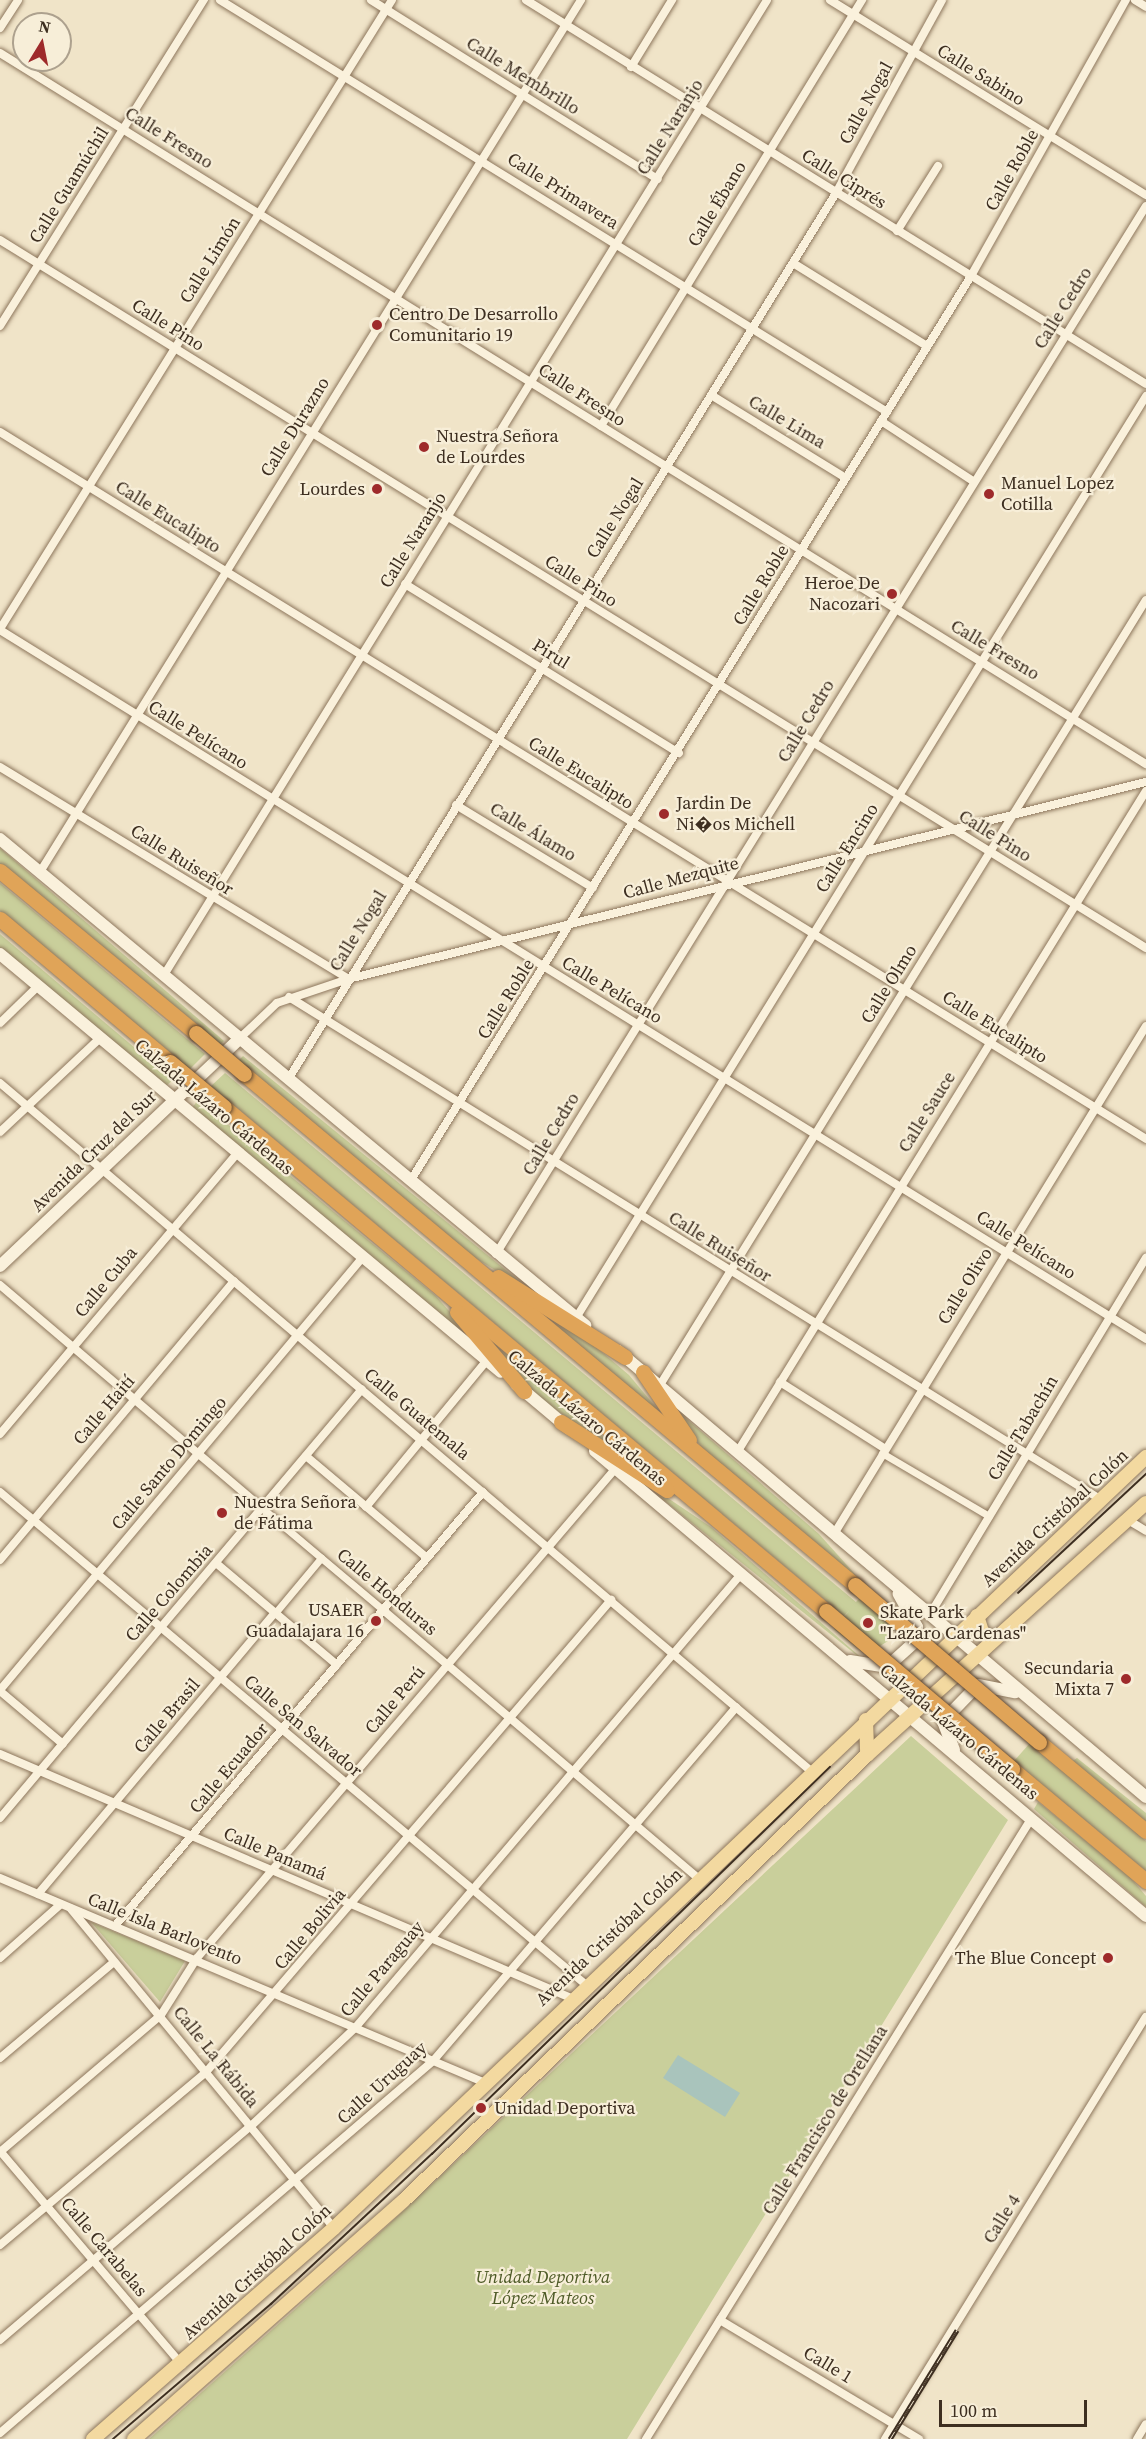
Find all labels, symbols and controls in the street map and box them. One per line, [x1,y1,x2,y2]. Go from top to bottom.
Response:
north arrow [12,12,72,72]
text: N [37,14,52,38]
street label: Calle Membrillo [462,32,584,120]
street label: Calle Sabino [933,39,1029,111]
street label: Calle Nogal [834,58,898,148]
street label: Calle Naranjo [632,75,708,179]
street label: Calle Fresno [121,102,217,174]
street label: Calle Guamúchil [25,123,113,247]
street label: Calle Roble [981,125,1043,215]
street label: Calle Ciprés [798,144,890,214]
street label: Calle Primavera [503,148,623,234]
street label: Calle Ébano [683,157,751,251]
street label: Calle Limón [175,213,245,307]
street label: Calle Cedro [1029,263,1097,353]
street label: Calle Pino [128,294,208,356]
place label: Centro De Desarrollo Comunitario 19 [389,304,558,346]
marker: Centro De Desarrollo Comunitario 19 [370,318,384,332]
street label: Calle Fresno [534,359,630,431]
street label: Calle Durazno [256,373,334,481]
street label: Calle Lima [745,391,829,453]
place label: Nuestra Señora de Lourdes [436,426,559,468]
marker: Nuestra Señora de Lourdes [417,440,431,454]
place label: Manuel Lopez Cotilla [1001,473,1114,516]
street label: Calle Nogal [582,474,648,562]
street label: Calle Eucalipto [111,476,225,558]
place label: Lourdes [299,478,365,500]
marker: Lourdes [370,482,384,496]
marker: Manuel Lopez Cotilla [982,487,996,501]
street label: Calle Naranjo [375,488,451,592]
street label: Calle Roble [728,541,794,629]
street label: Calle Pino [541,550,621,612]
place label: Heroe De Nacozari [804,573,880,616]
marker: Heroe De Nacozari [885,587,899,601]
street label: Calle Fresno [947,615,1043,685]
street label: Pirul [528,634,574,674]
street label: Calle Cedro [773,676,839,766]
street label: Calle Pelícano [144,696,252,774]
street label: Calle Eucalipto [524,732,638,814]
place label: Jardin De Ni�os Michell [676,793,795,836]
street label: Calle Álamo [486,798,580,866]
street label: Calle Encino [811,799,883,897]
street label: Calle Pino [955,805,1035,867]
marker: Jardin De Ni�os Michell [657,807,671,821]
street label: Calle Ruiseñor [126,820,238,900]
street label: Calle Mezquite [621,852,741,904]
street label: Calle Nogal [325,887,391,975]
street label: Calle Olmo [856,941,922,1027]
street label: Calle Pelícano [558,952,666,1028]
street label: Calle Roble [473,955,539,1043]
street label: Calle Eucalipto [938,986,1052,1068]
street label: Calzada Lázaro Cárdenas [130,1034,298,1180]
street label: Calle Sauce [894,1068,960,1156]
street label: Avenida Cruz del Sur [27,1086,161,1216]
street label: Calle Cedro [518,1089,584,1179]
street label: Calle Pelícano [972,1206,1080,1284]
street label: Calle Ruiseñor [664,1207,776,1287]
street label: Calle Cuba [70,1242,142,1322]
street label: Calle Olivo [933,1244,997,1328]
street label: Calzada Lázaro Cárdenas [503,1345,671,1491]
street label: Calle Guatemala [360,1364,474,1464]
street label: Calle Haití [69,1371,139,1449]
street label: Calle Tabachín [983,1371,1063,1485]
street label: Calle Santo Domingo [107,1392,231,1534]
street label: Avenida Cristóbal Colón [977,1444,1133,1592]
place label: Nuestra Señora de Fátima [234,1492,357,1534]
marker: Nuestra Señora de Fátima [215,1506,229,1520]
street label: Calle Colombia [121,1540,217,1646]
street label: Calle Honduras [333,1544,441,1640]
place label: USAER Guadalajara 16 [246,1600,364,1642]
place label: Skate Park "Lazaro Cardenas" [880,1602,1026,1644]
marker: USAER Guadalajara 16 [369,1614,383,1628]
marker: Skate Park "Lazaro Cardenas" [861,1616,875,1630]
place label: Secundaria Mixta 7 [1024,1658,1114,1700]
street label: Calzada Lázaro Cárdenas [875,1659,1043,1805]
street label: Calle Perú [360,1662,430,1738]
street label: Calle San Salvador [240,1670,366,1782]
marker: Secundaria Mixta 7 [1119,1672,1133,1686]
street label: Calle Brasil [129,1674,205,1758]
street label: Calle Ecuador [185,1718,273,1818]
street label: Calle Panamá [220,1823,330,1885]
street label: Avenida Cristóbal Colón [531,1863,687,2011]
street label: Calle Bolivia [270,1884,350,1974]
street label: Calle Isla Barlovento [85,1888,245,1970]
street label: Calle Paraguay [336,1917,428,2021]
place label: The Blue Concept [955,1947,1096,1969]
marker: The Blue Concept [1101,1951,1115,1965]
street label: Calle La Rábida [168,2002,264,2112]
street label: Calle Francisco de Orellana [758,2021,892,2219]
street label: Calle Uruguay [333,2037,431,2129]
place label: Unidad Deportiva [494,2097,635,2119]
marker: Unidad Deportiva [472,2099,490,2117]
street label: Calle 4 [979,2191,1025,2247]
street label: Calle Carabelas [56,2193,152,2301]
street label: Avenida Cristóbal Colón [178,2200,336,2344]
park label: Unidad Deportiva López Mateos [476,2267,610,2310]
street label: Calle 1 [799,2342,857,2388]
scale bar [942,2388,1090,2426]
text: 100 m [950,2398,997,2423]

